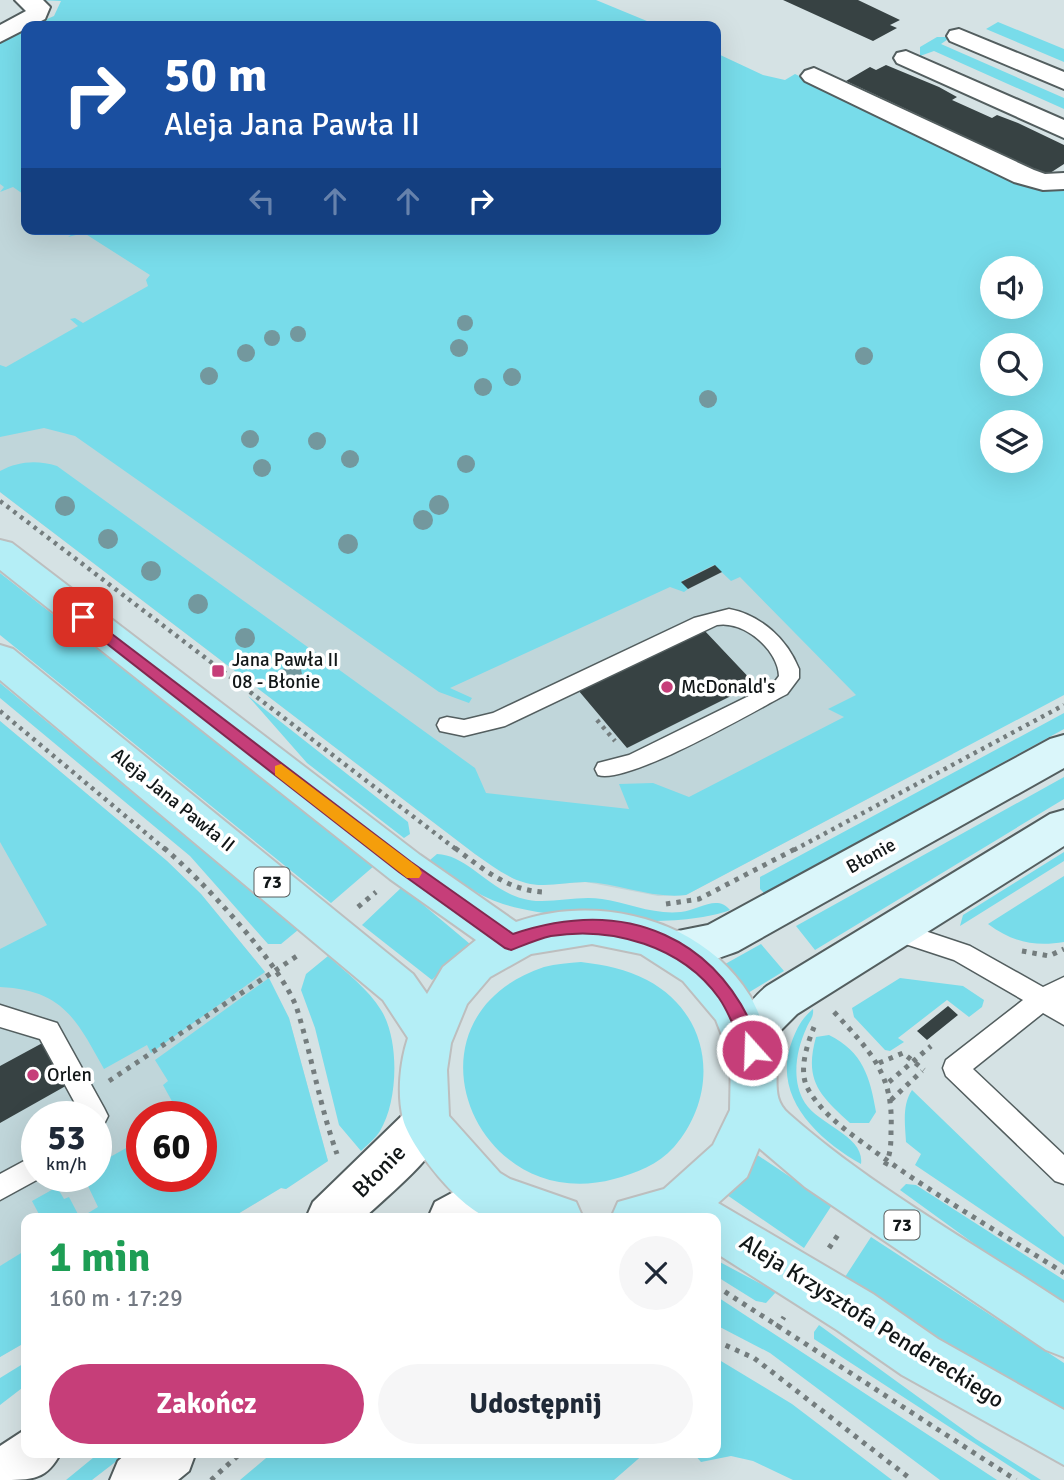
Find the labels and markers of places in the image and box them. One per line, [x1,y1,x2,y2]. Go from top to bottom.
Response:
pin [53,587,113,647]
place label: Jana Pawła II 08 - Błonie [232,648,339,694]
marker: Jana Pawła II 08 - Błonie [210,663,226,679]
place label: McDonald's [681,675,775,699]
marker: McDonald's [659,679,675,695]
place label: Orlen [47,1063,92,1087]
marker: Orlen [25,1067,41,1083]

